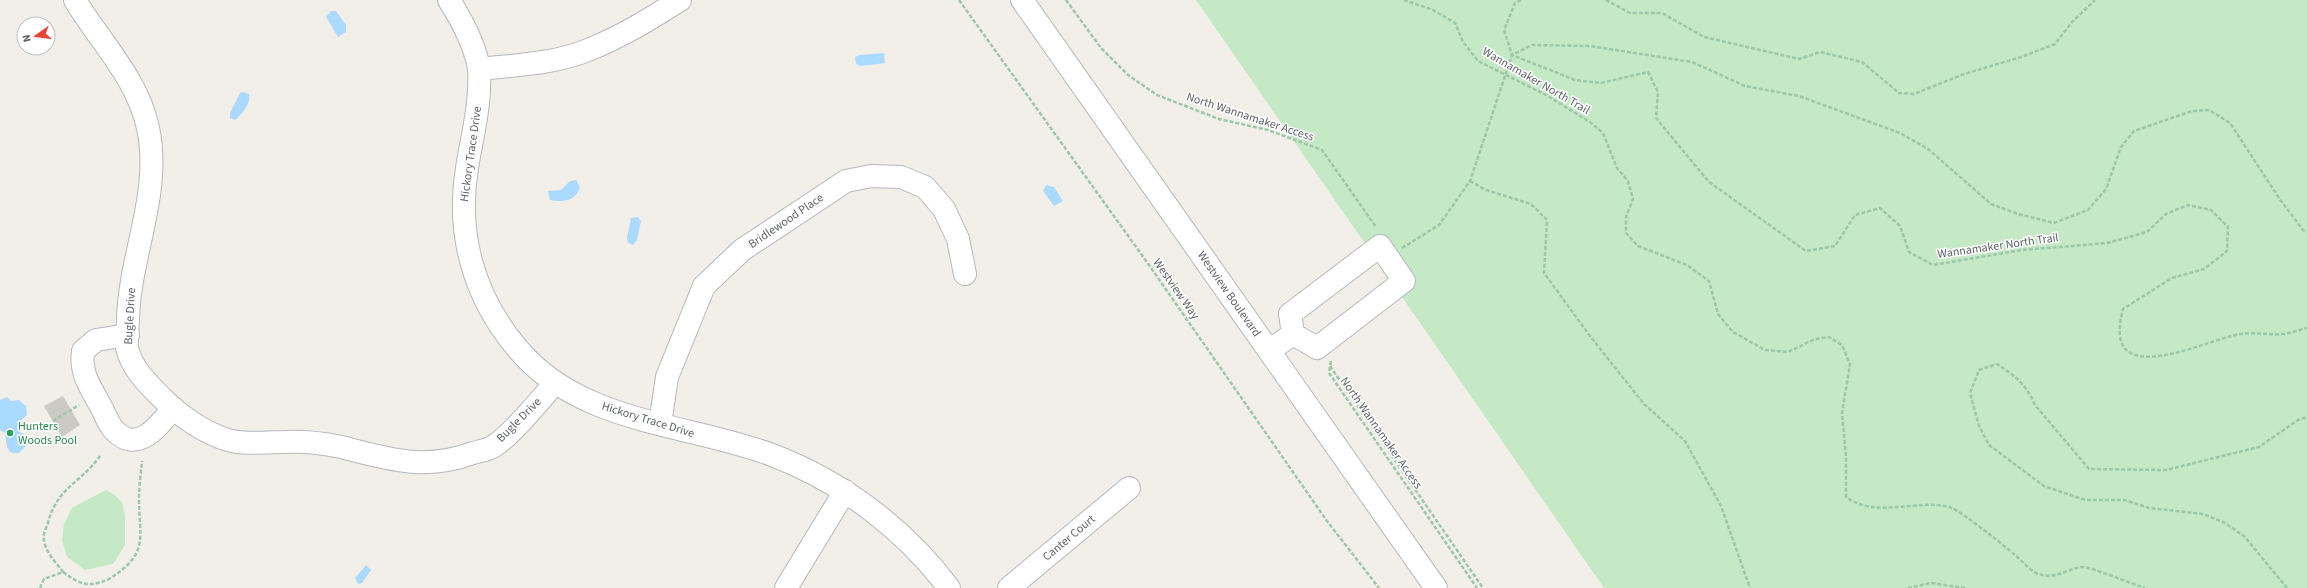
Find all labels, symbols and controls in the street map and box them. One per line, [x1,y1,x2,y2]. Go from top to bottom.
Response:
north arrow [16,16,56,56]
text: N [19,33,35,44]
street label: Wannamaker North Trail [1479,43,1593,119]
street label: North Wannamaker Access [1184,88,1316,146]
street label: Hickory Trace Drive [456,105,486,203]
street label: Bridlewood Place [745,189,827,253]
street label: Wannamaker North Trail [1936,229,2060,263]
street label: Westview Boulevard [1193,248,1265,340]
street label: Westview Way [1149,255,1203,323]
street label: Bugle Drive [120,287,140,345]
street label: North Wannamaker Access [1336,374,1426,492]
street label: Bugle Drive [493,394,545,446]
street label: Hickory Trace Drive [599,398,697,442]
place label: Hunters Woods Pool [18,418,77,449]
marker: Hunters Woods Pool [5,428,15,438]
street label: Canter Court [1039,511,1099,565]

